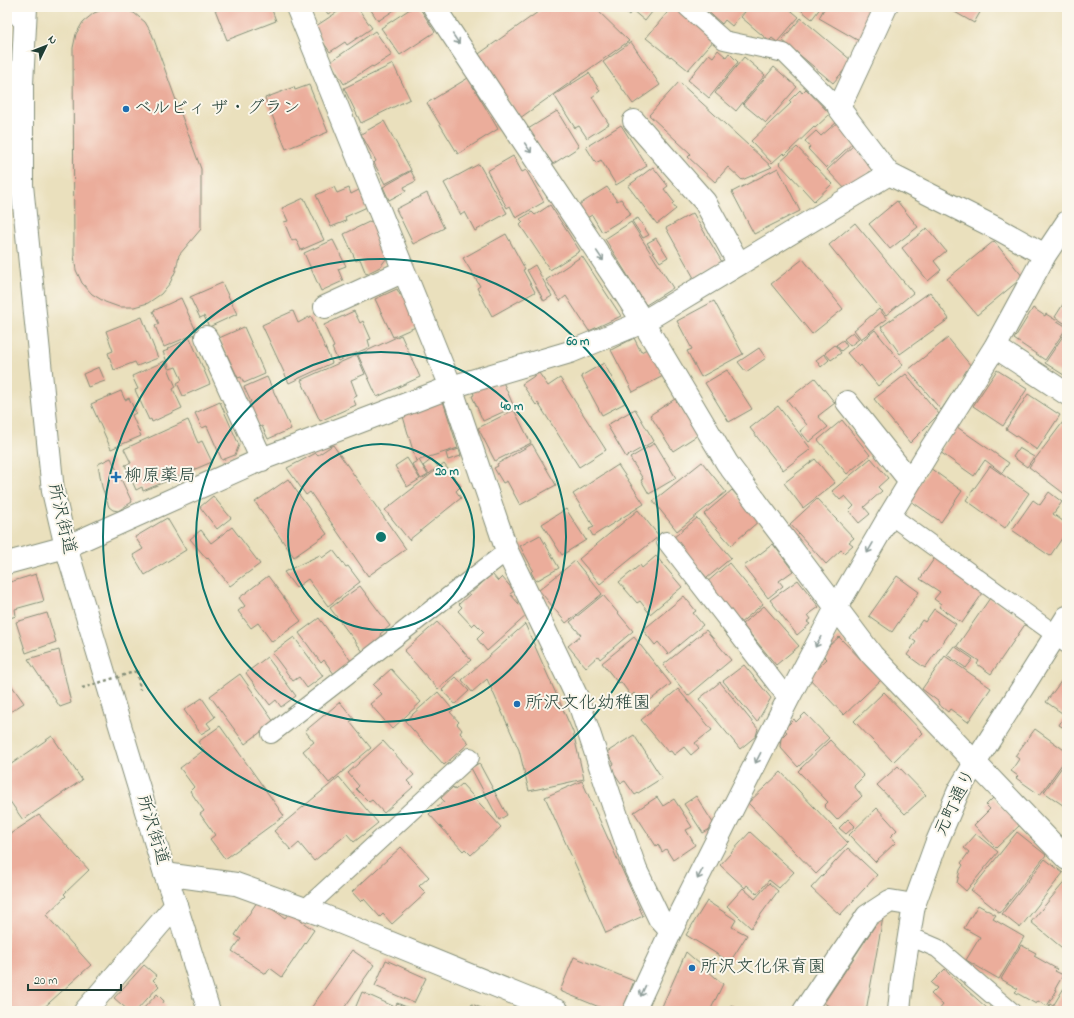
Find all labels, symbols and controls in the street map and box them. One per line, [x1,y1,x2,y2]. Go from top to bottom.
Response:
north arrow [26,26,66,66]
text: N [44,32,61,48]
one-way arrow [452,34,460,45]
place label: ベルビィ ザ・グラン [134,96,301,122]
marker: ベルビィ ザ・グラン [121,104,131,114]
one-way arrow [524,142,532,153]
one-way arrow [596,250,604,261]
text: 60 m [566,333,590,351]
text: 40 m [500,398,524,416]
text: 20 m [434,463,459,481]
place label: 柳原薬局 [124,464,196,490]
marker: 柳原薬局 [111,472,121,482]
street label: 所沢街道 [40,481,82,557]
centre of rings [374,530,388,544]
one-way arrow [866,542,874,554]
one-way arrow [814,636,821,648]
place label: 所沢文化幼稚園 [525,691,651,717]
marker: 所沢文化幼稚園 [512,699,522,709]
one-way arrow [754,751,761,763]
street label: 元町通り [929,765,983,841]
street label: 所沢街道 [129,792,175,868]
one-way arrow [696,867,703,879]
place label: 所沢文化保育園 [700,955,826,981]
marker: 所沢文化保育園 [687,963,697,973]
scale bar [28,966,121,992]
text: 20 m [34,972,57,990]
one-way arrow [639,984,646,996]

